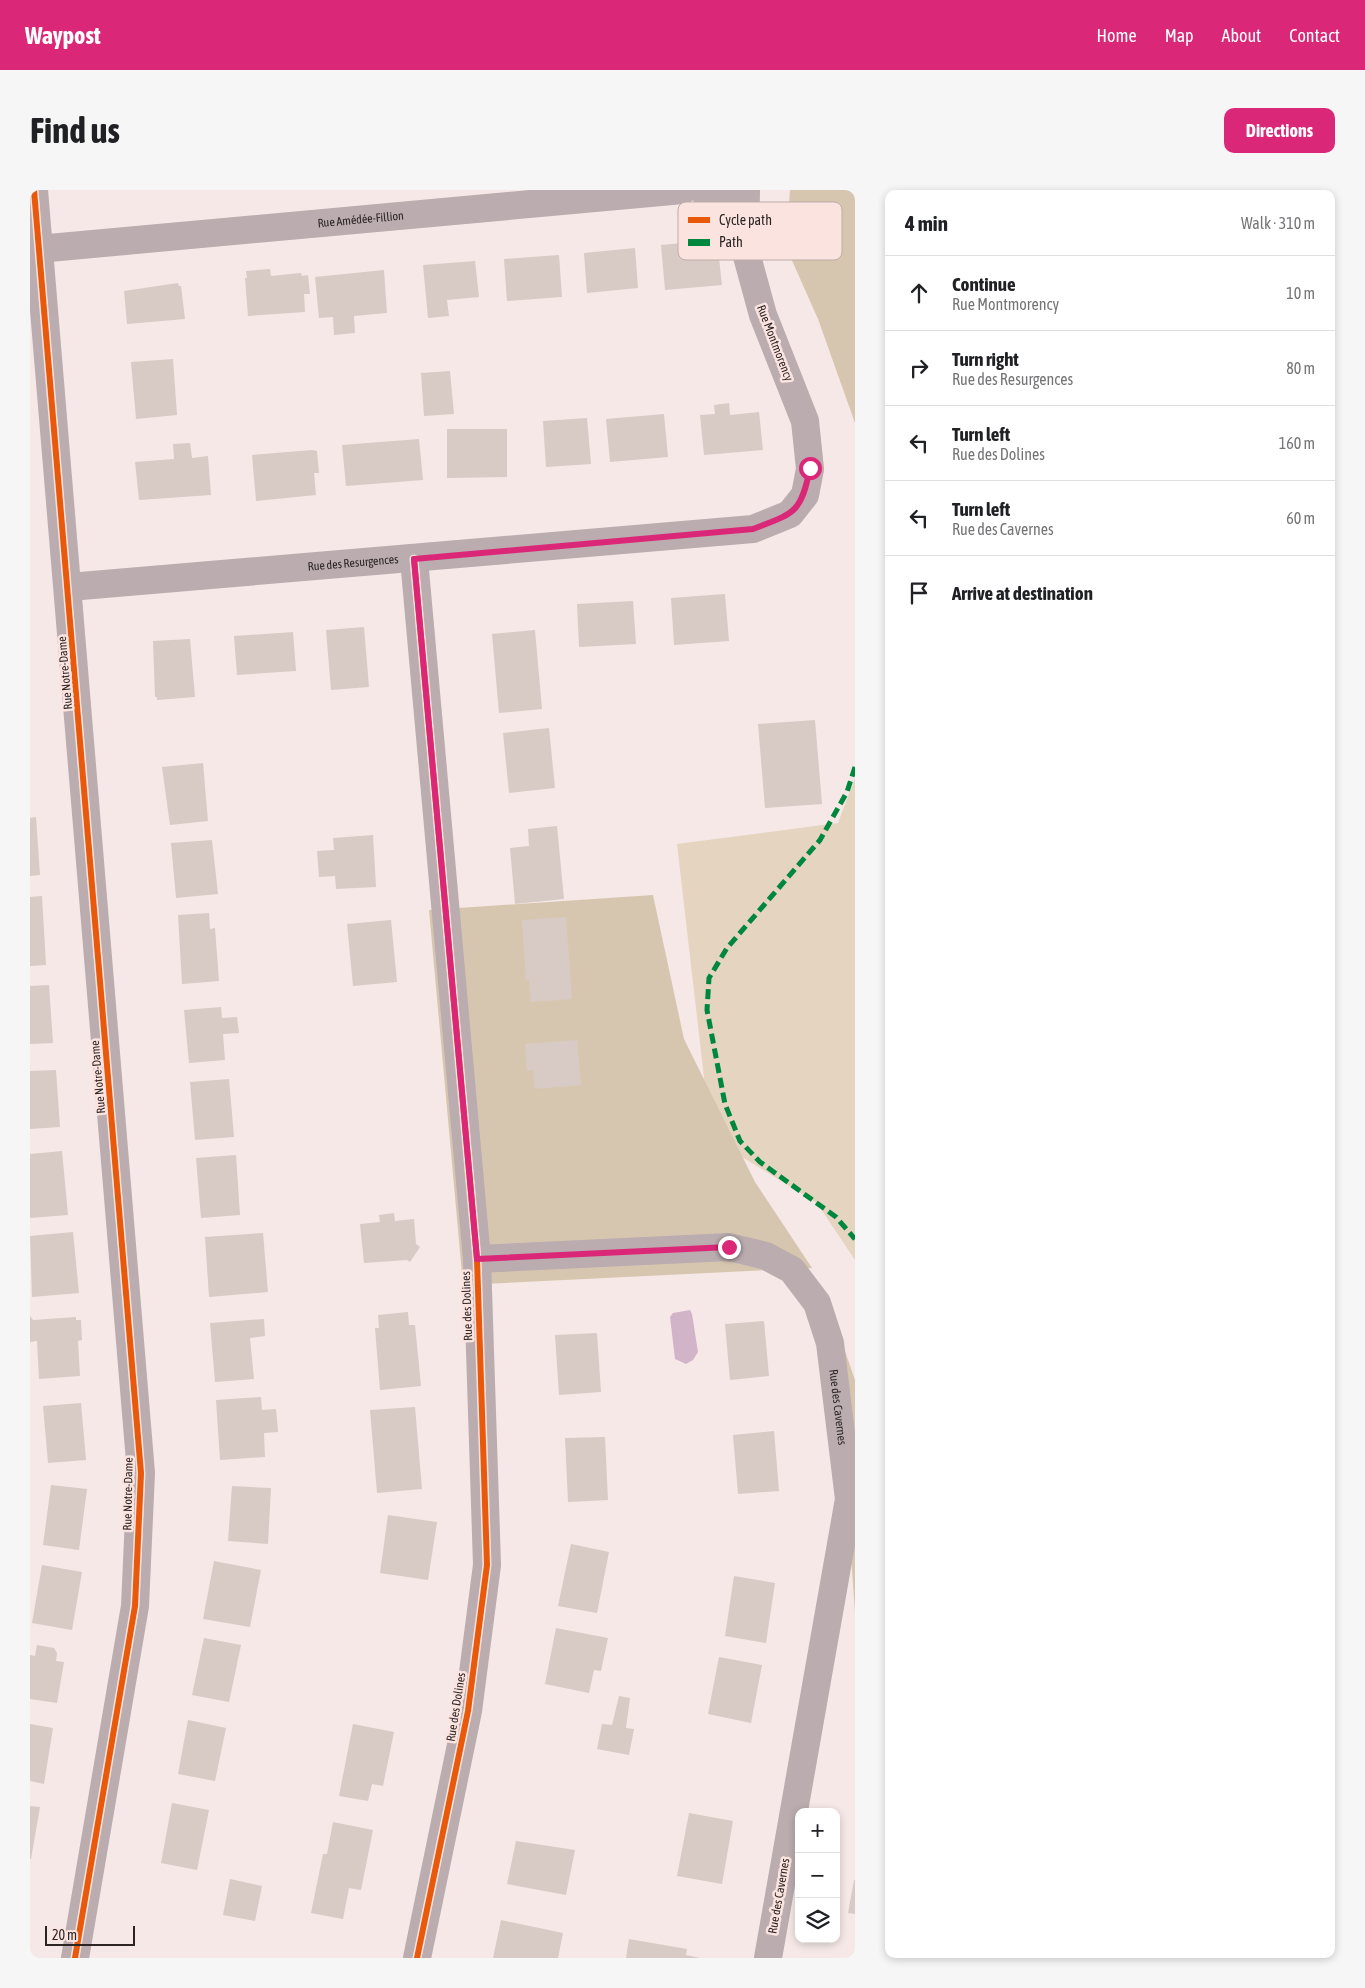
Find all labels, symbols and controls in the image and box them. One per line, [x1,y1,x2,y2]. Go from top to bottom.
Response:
text: Waypost [25,22,101,49]
text: Home [1097,25,1137,46]
text: Map [1165,25,1194,46]
text: About [1222,25,1261,46]
text: Contact [1289,25,1340,46]
button: Directions [1224,108,1335,153]
text: Find us [30,110,120,150]
legend [678,202,842,260]
street label: Rue Amédée-Fillion [317,209,404,230]
text: 4 min [905,211,948,235]
text: Cycle path [719,212,772,228]
text: Walk · 310 m [1241,214,1315,232]
text: Path [719,234,743,250]
text: Continue [952,273,1016,295]
icon: ahead [905,279,933,307]
text: 10 m [1286,284,1315,302]
text: Rue Montmorency [952,295,1059,313]
street label: Rue Montmorency [754,303,796,383]
text: Turn right [952,348,1019,370]
icon: right [905,354,933,382]
text: 80 m [1286,359,1315,377]
text: Rue des Resurgences [952,370,1073,388]
text: Turn left [952,423,1010,445]
icon: left [905,429,933,457]
text: 160 m [1279,434,1315,452]
text: Rue des Dolines [952,445,1045,463]
route start [799,457,822,480]
text: Turn left [952,498,1010,520]
icon: left [905,504,933,532]
text: 60 m [1286,509,1315,527]
text: Rue des Cavernes [952,520,1054,538]
street label: Rue des Resurgences [307,552,399,574]
icon: arrive [905,579,933,607]
text: Arrive at destination [952,582,1093,604]
street label: Rue Notre-Dame [55,636,75,710]
street label: Rue Notre-Dame [88,1040,108,1114]
route end [718,1236,741,1259]
street label: Rue des Dolines [459,1271,475,1341]
street label: Rue des Cavernes [826,1368,849,1446]
street label: Rue Notre-Dame [120,1457,136,1531]
street label: Rue des Dolines [444,1671,468,1743]
map controls [795,1808,840,1943]
button: + [795,1808,840,1853]
button: − [795,1853,840,1898]
street label: Rue des Cavernes [765,1857,793,1935]
button: layers [795,1898,840,1943]
scale bar [45,1923,135,1946]
text: 20 m [52,1927,77,1943]

